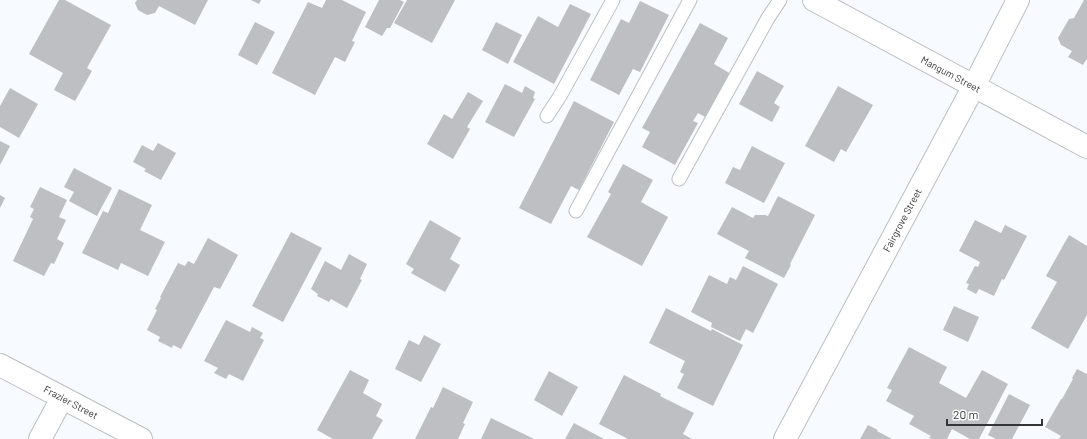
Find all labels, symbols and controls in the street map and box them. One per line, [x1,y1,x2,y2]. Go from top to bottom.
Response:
street label: Mangum Street [919,53,983,95]
street label: Fairgrove Street [880,186,924,254]
street label: Frazier Street [42,383,100,421]
scale bar [947,401,1042,427]
text: 20 m [953,407,979,421]

